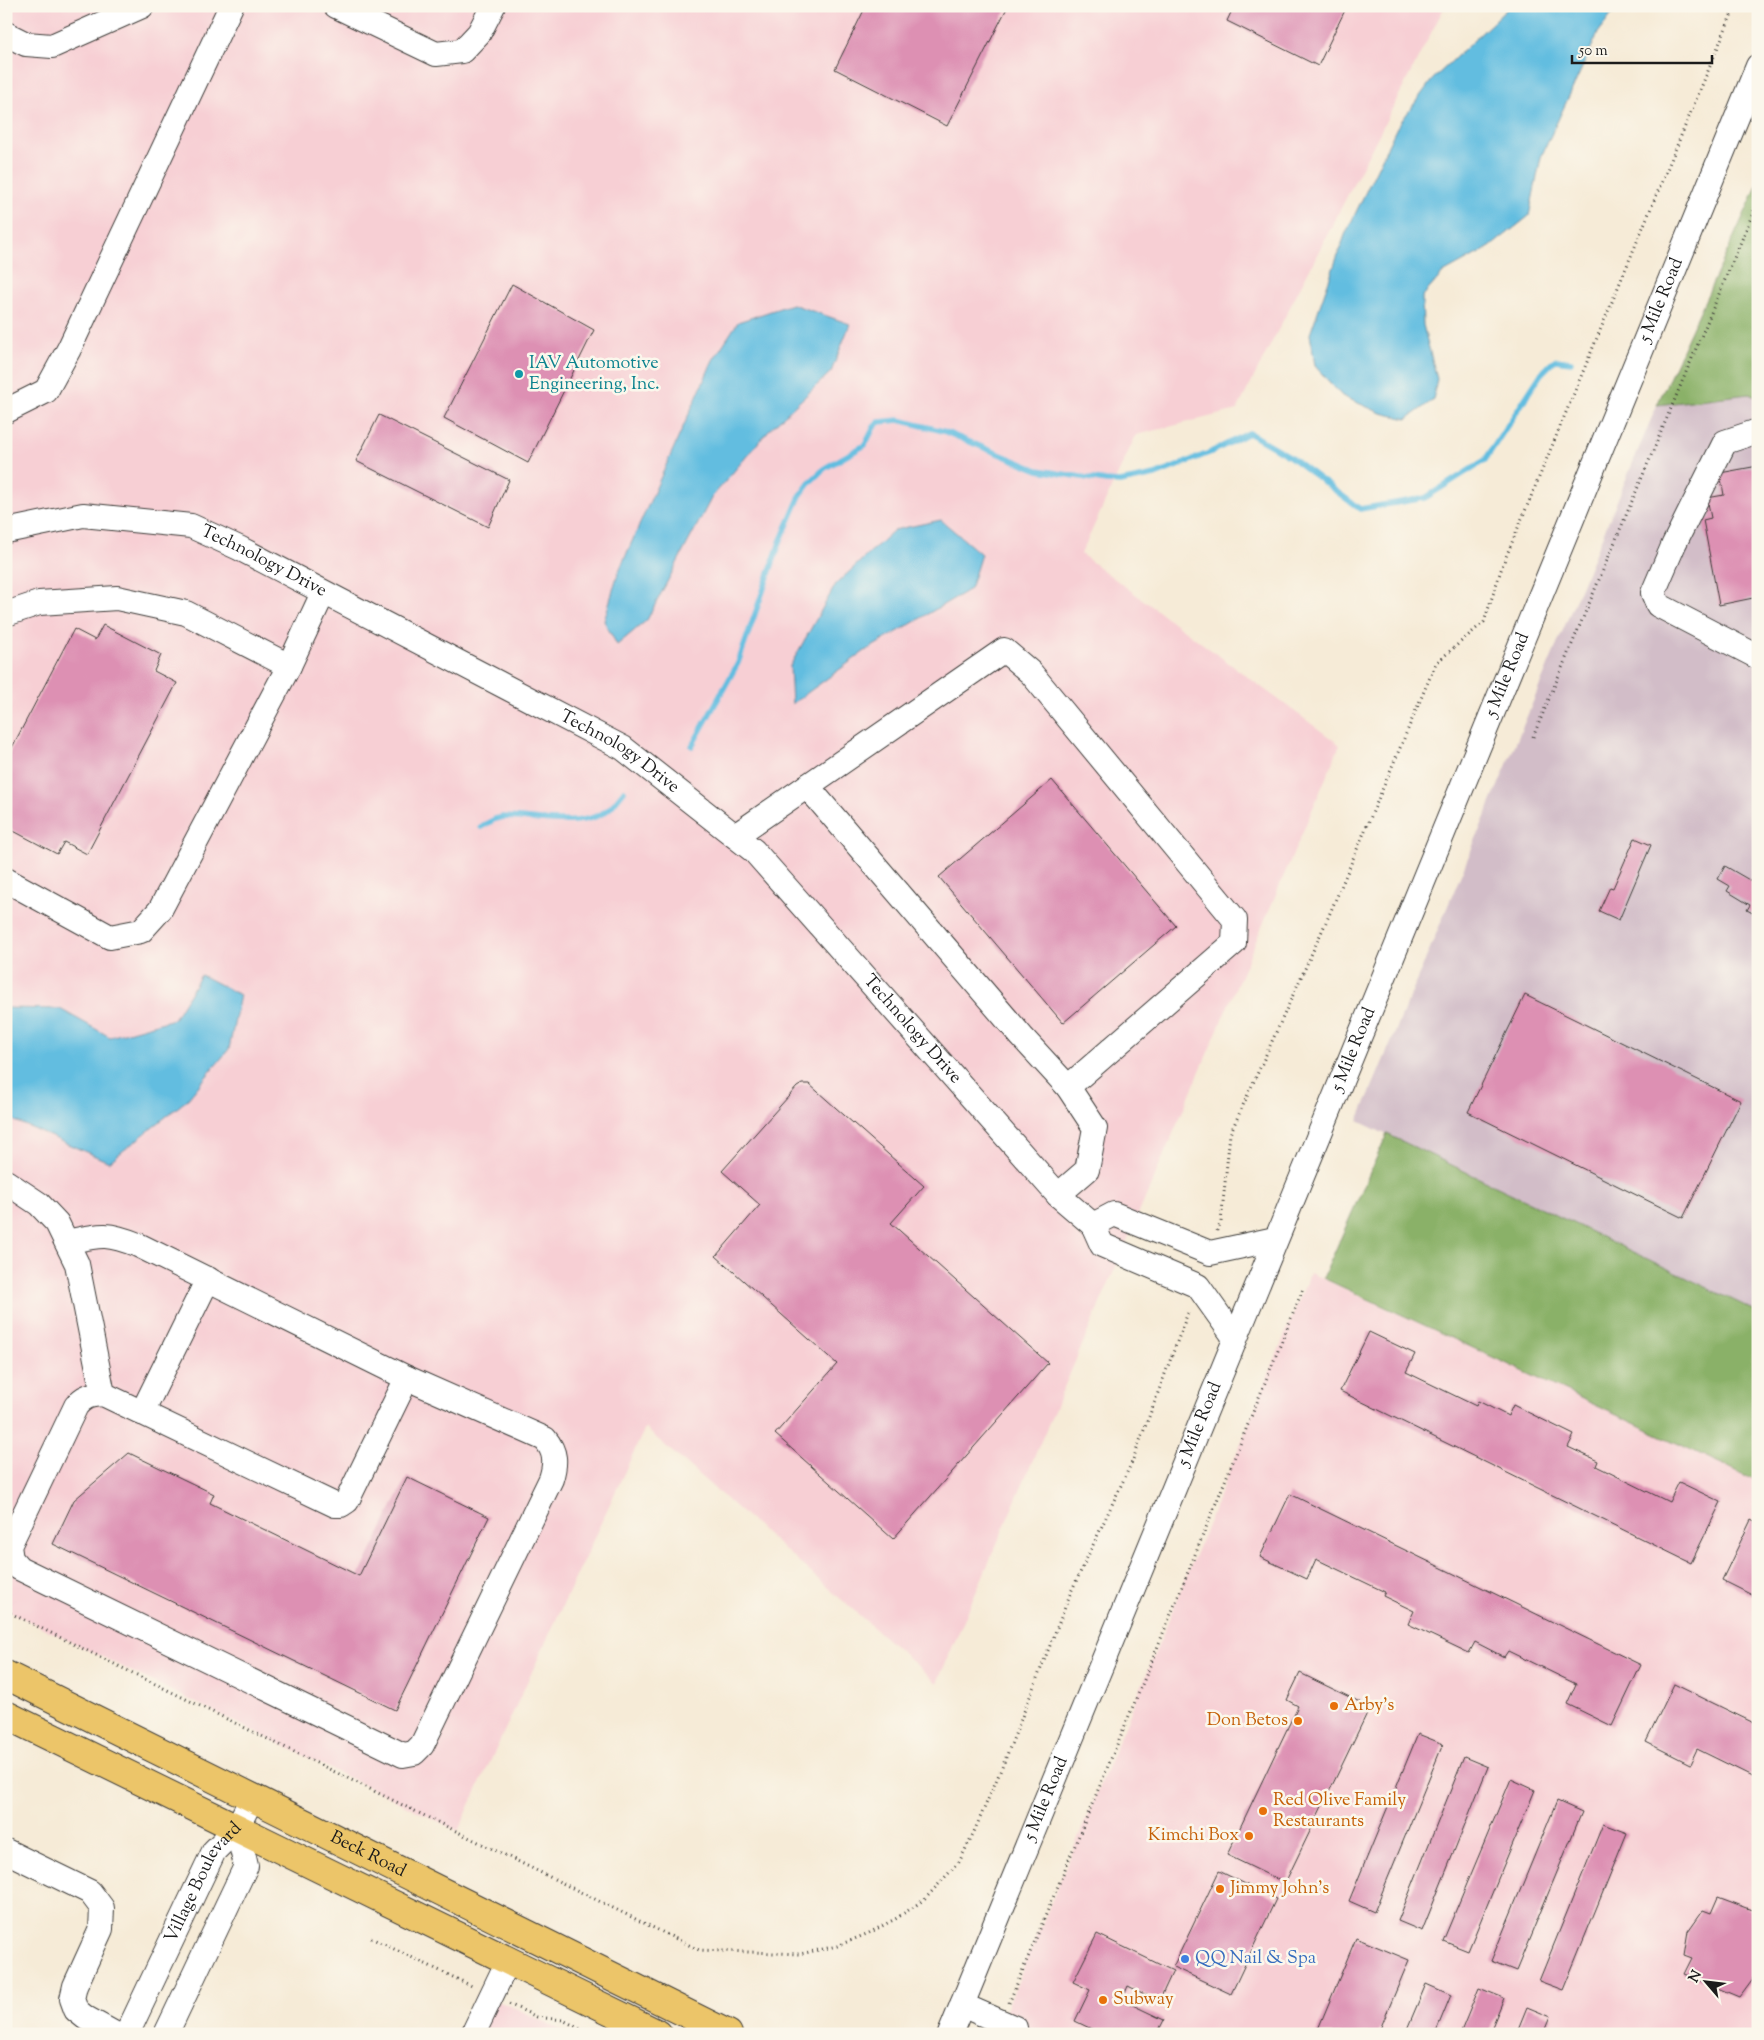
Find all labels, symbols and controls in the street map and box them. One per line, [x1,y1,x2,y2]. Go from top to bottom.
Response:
scale bar [1572,32,1712,64]
text: 50 m [1578,41,1608,62]
street label: 5 Mile Road [1632,254,1691,348]
place label: IAV Automotive Engineering, Inc. [529,351,659,398]
marker: IAV Automotive Engineering, Inc. [513,368,525,380]
street label: Technology Drive [196,519,331,604]
street label: 5 Mile Road [1479,629,1537,722]
street label: Technology Drive [555,704,685,800]
street label: Technology Drive [856,969,967,1090]
street label: 5 Mile Road [1325,1004,1383,1097]
street label: 5 Mile Road [1171,1378,1229,1472]
place label: Arby's [1344,1693,1394,1719]
marker: Arby's [1328,1700,1340,1712]
place label: Don Betos [1207,1708,1288,1734]
marker: Don Betos [1292,1715,1304,1727]
street label: 5 Mile Road [1017,1753,1075,1846]
place label: Red Olive Family Restaurants [1273,1788,1406,1835]
marker: Red Olive Family Restaurants [1257,1805,1269,1817]
street label: Village Boulevard [159,1817,248,1948]
place label: Kimchi Box [1148,1823,1239,1849]
street label: Beck Road [325,1825,410,1885]
marker: Kimchi Box [1243,1830,1255,1842]
place label: Jimmy John's [1229,1876,1329,1902]
marker: Jimmy John's [1214,1883,1226,1895]
place label: QQ Nail & Spa [1195,1946,1316,1972]
marker: QQ Nail & Spa [1179,1953,1191,1965]
north arrow [1682,1958,1732,2008]
text: N [1685,1967,1708,1986]
place label: Subway [1113,1987,1174,2013]
marker: Subway [1097,1994,1109,2006]

